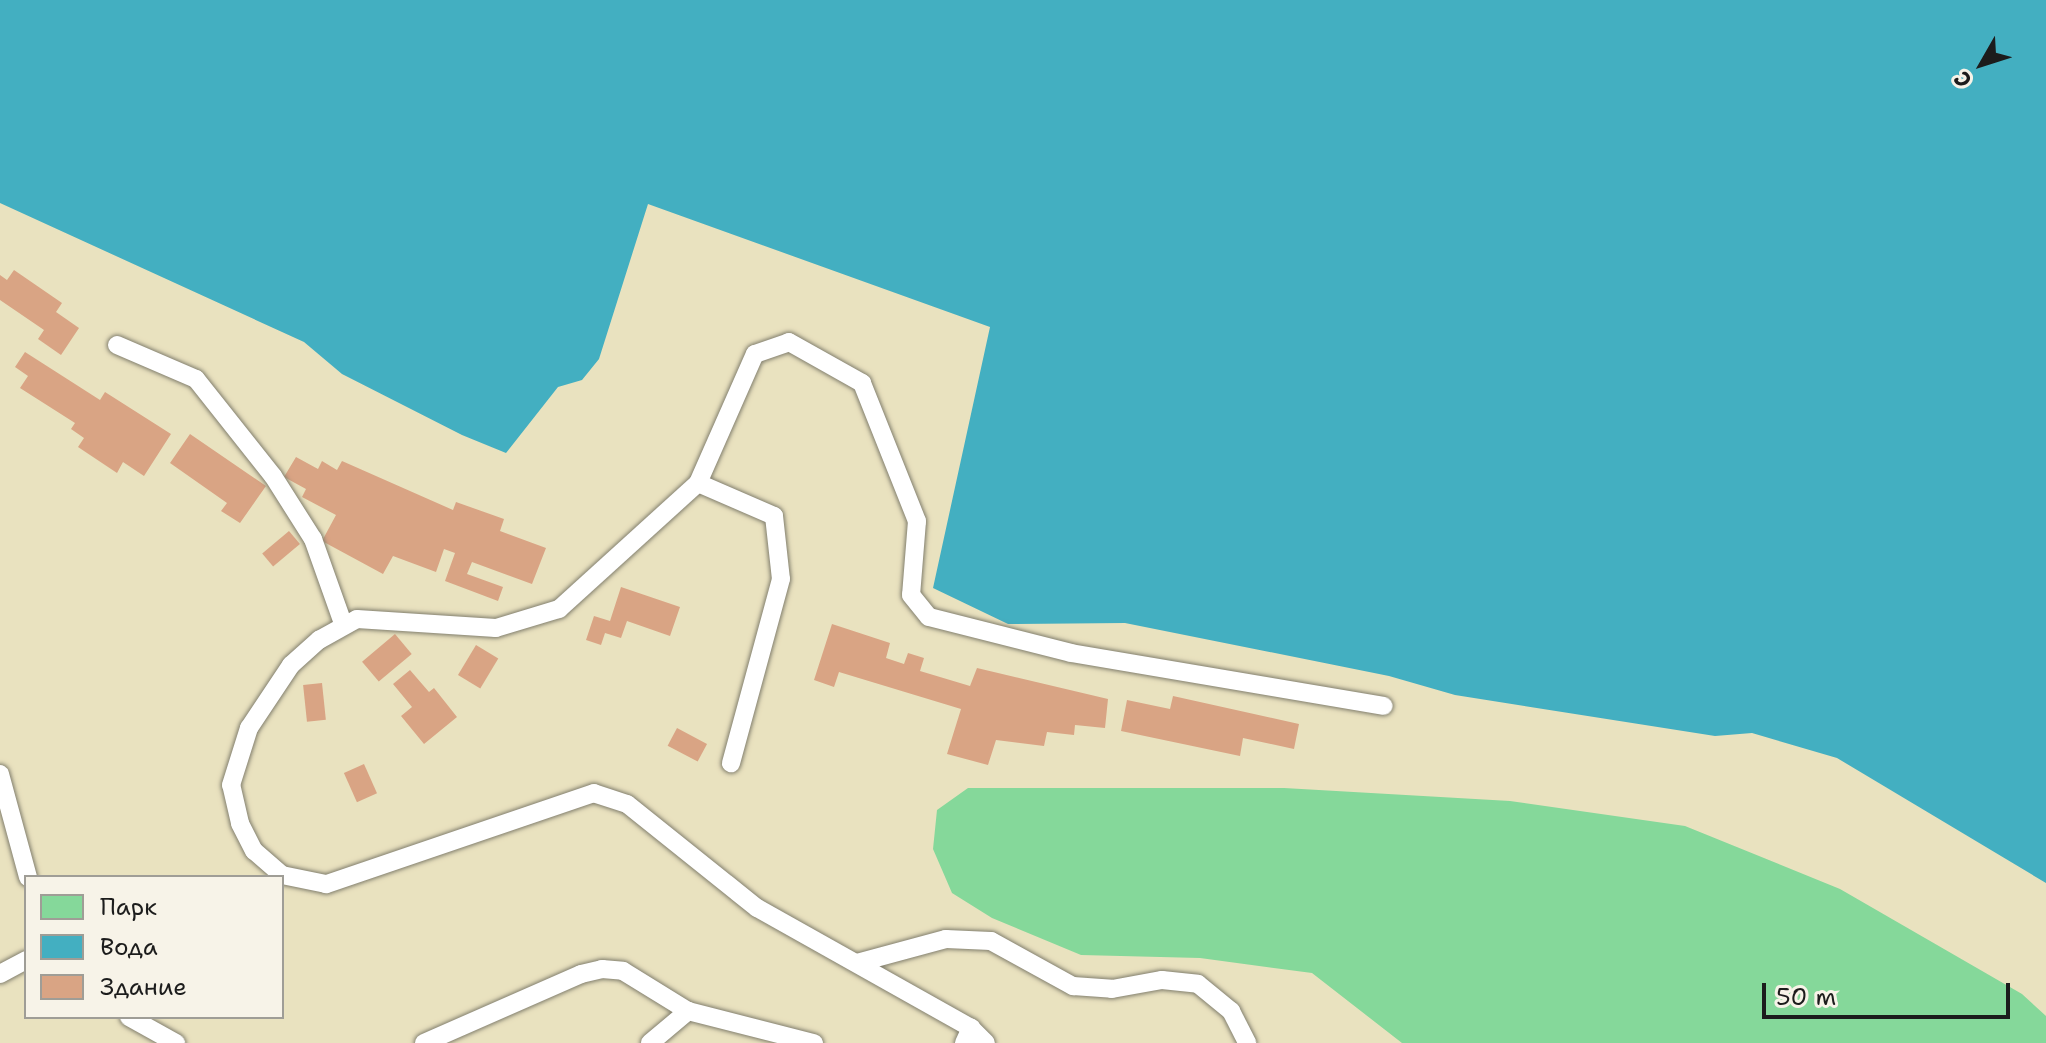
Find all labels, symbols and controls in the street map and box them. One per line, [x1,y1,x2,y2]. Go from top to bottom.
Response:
north arrow [1942,24,2022,104]
text: С [1947,65,1978,94]
legend [24,875,284,1019]
text: Парк [100,891,157,923]
text: Вода [100,931,158,963]
scale bar [1766,967,2014,1017]
text: Здание [100,971,187,1003]
text: 50 m [1776,981,1836,1013]

